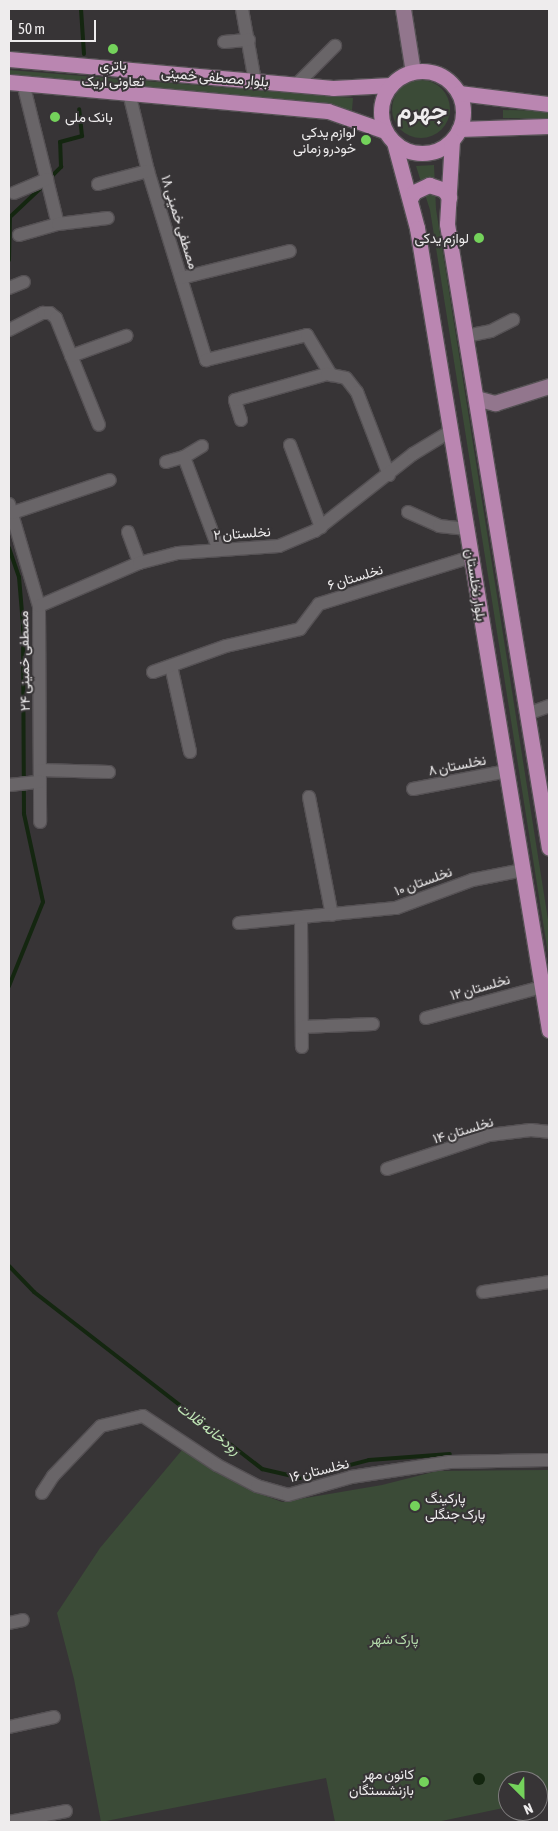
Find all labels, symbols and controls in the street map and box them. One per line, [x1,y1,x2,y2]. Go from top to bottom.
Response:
scale bar [12,10,99,42]
text: 50 m [18,20,45,37]
marker: باتری تعاونی اریک [107,43,119,55]
place label: باتری تعاونی اریک [82,57,144,90]
street label: بلوار مصطفی خمینی [160,64,270,90]
district label: جهرم [397,97,447,125]
place label: بانک ملی [65,109,113,125]
marker: بانک ملی [49,111,61,123]
place label: لوازم یدکی خودرو زمانی [293,124,356,156]
marker: لوازم یدکی خودرو زمانی [360,134,372,146]
street label: مصطفی خمینی ۱۸ [158,173,202,271]
place label: لوازم یدکی [415,230,469,246]
marker: لوازم یدکی [473,232,485,244]
street label: نخلستان ۲ [213,523,271,543]
street label: بلوار نخلستان [462,548,490,622]
street label: نخلستان ۶ [325,561,385,593]
street label: مصطفی خمینی ۲۴ [15,611,33,711]
street label: نخلستان ۸ [427,751,487,779]
street label: نخلستان ۱۰ [392,863,454,899]
street label: نخلستان ۱۲ [448,970,512,1004]
street label: نخلستان ۱۴ [431,1113,495,1147]
water label: رودخانه قلات [174,1398,244,1458]
street label: نخلستان ۱۶ [287,1454,351,1486]
place label: پارکینگ پارک جنگلی [425,1490,485,1522]
marker: پارکینگ پارک جنگلی [409,1500,421,1512]
park label: پارک شهر [369,1631,419,1647]
place label: کانون مهر بازنشستگان [349,1766,414,1798]
north arrow [498,1771,548,1821]
marker: کانون مهر بازنشستگان [418,1776,430,1788]
text: N [522,1800,535,1818]

